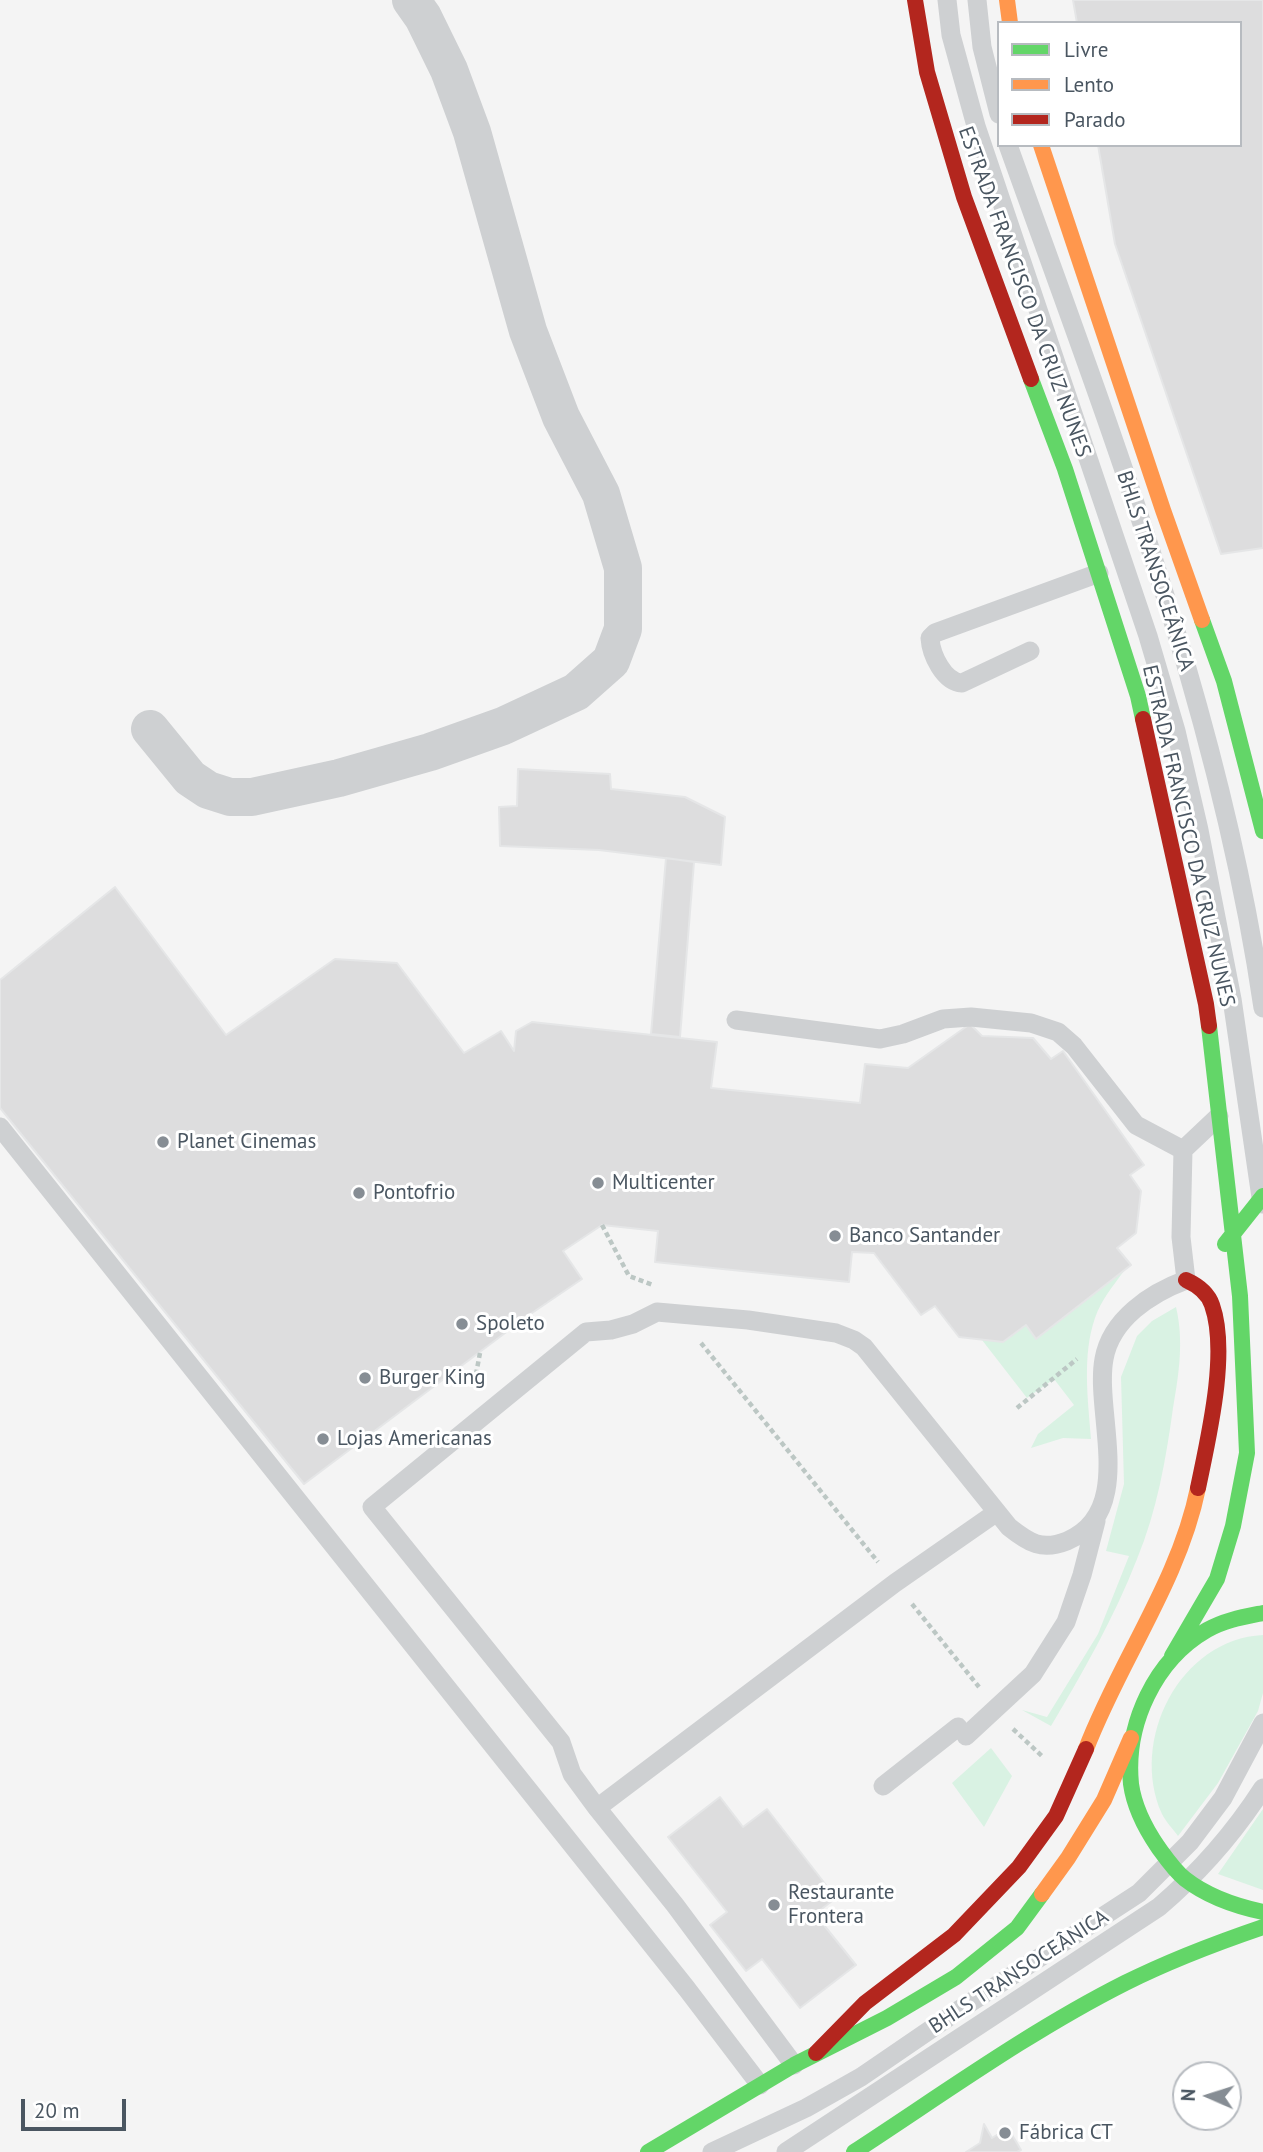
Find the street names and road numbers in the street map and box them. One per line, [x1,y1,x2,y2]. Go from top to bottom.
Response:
street label: ESTRADA FRANCISCO DA CRUZ NUNES [952,123,1096,461]
street label: BHLS TRANSOCEÂNICA [1111,468,1199,674]
street label: ESTRADA FRANCISCO DA CRUZ NUNES [1136,663,1240,1009]
street label: BHLS TRANSOCEÂNICA [924,1905,1114,2039]

